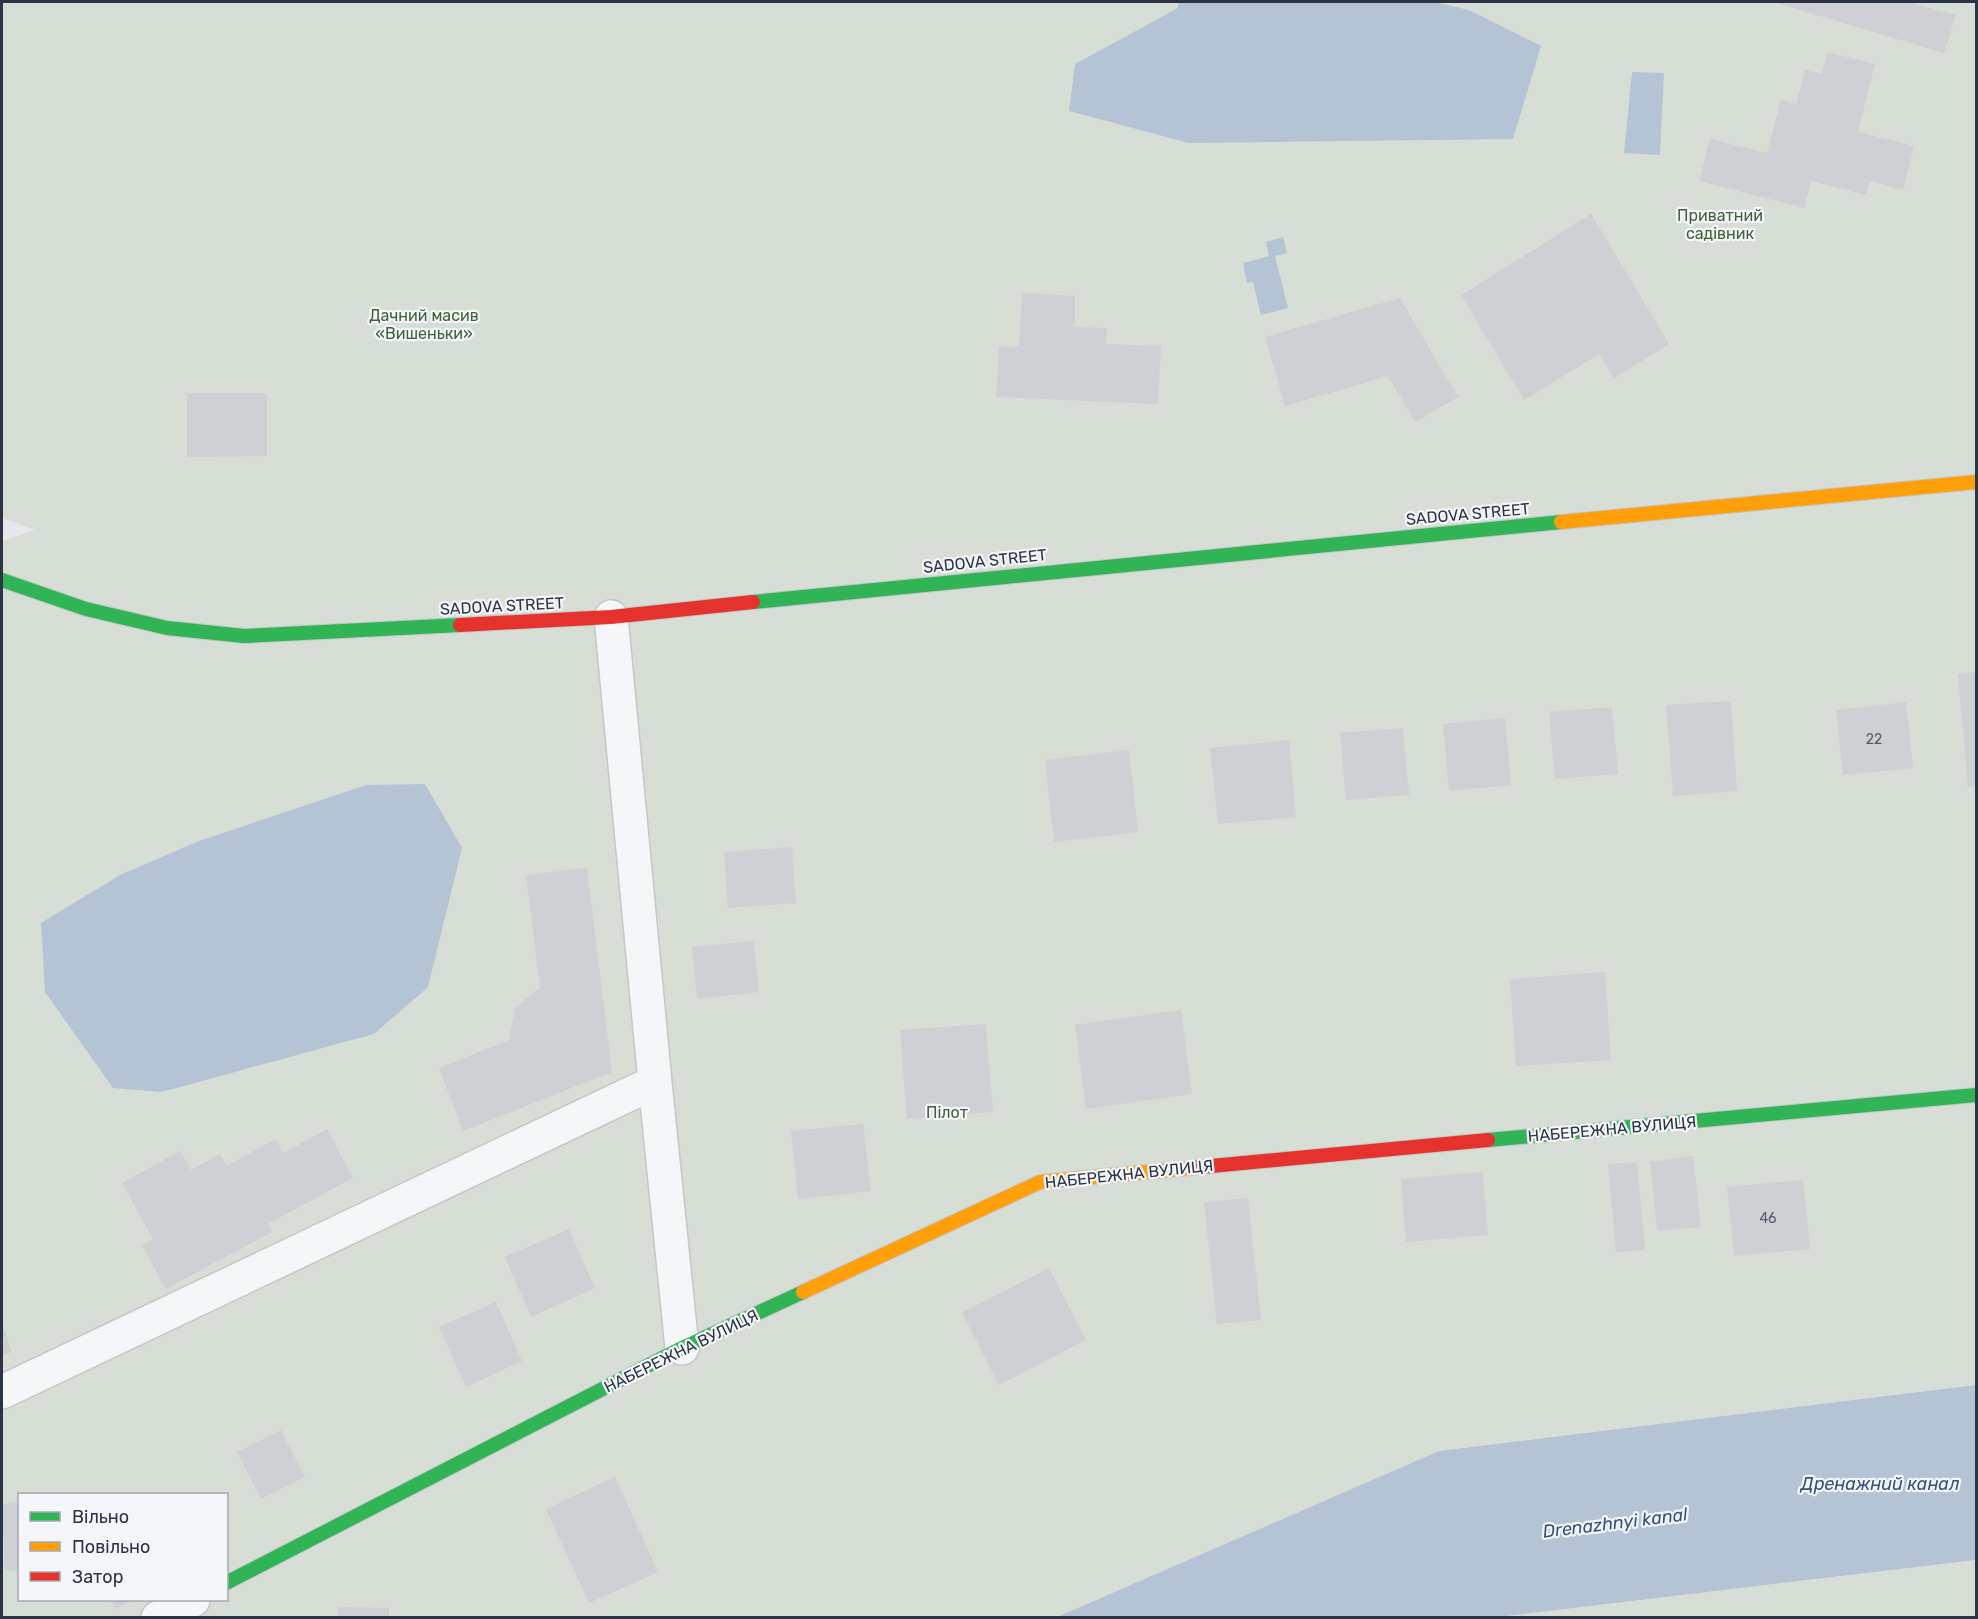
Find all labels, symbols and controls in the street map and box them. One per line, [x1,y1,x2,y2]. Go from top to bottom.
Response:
park label: Приватний садівник [1677,206,1763,243]
park label: Дачний масив «Вишеньки» [369,306,479,343]
street label: SADOVA STREET [1405,499,1531,529]
street label: SADOVA STREET [922,545,1048,577]
street label: SADOVA STREET [439,593,565,619]
house number: 22 [1866,731,1882,748]
park label: Пілот [926,1103,968,1122]
street label: НАБЕРЕЖНА ВУЛИЦЯ [1527,1112,1697,1146]
street label: НАБЕРЕЖНА ВУЛИЦЯ [1044,1156,1214,1192]
house number: 46 [1759,1210,1777,1227]
street label: НАБЕРЕЖНА ВУЛИЦЯ [601,1305,761,1397]
water label: Дренажний канал [1799,1473,1960,1495]
legend [18,1493,228,1601]
water label: Drenazhnyi kanal [1541,1503,1689,1543]
text: Вільно [72,1506,129,1528]
text: Повільно [72,1536,150,1558]
text: Затор [72,1566,123,1588]

